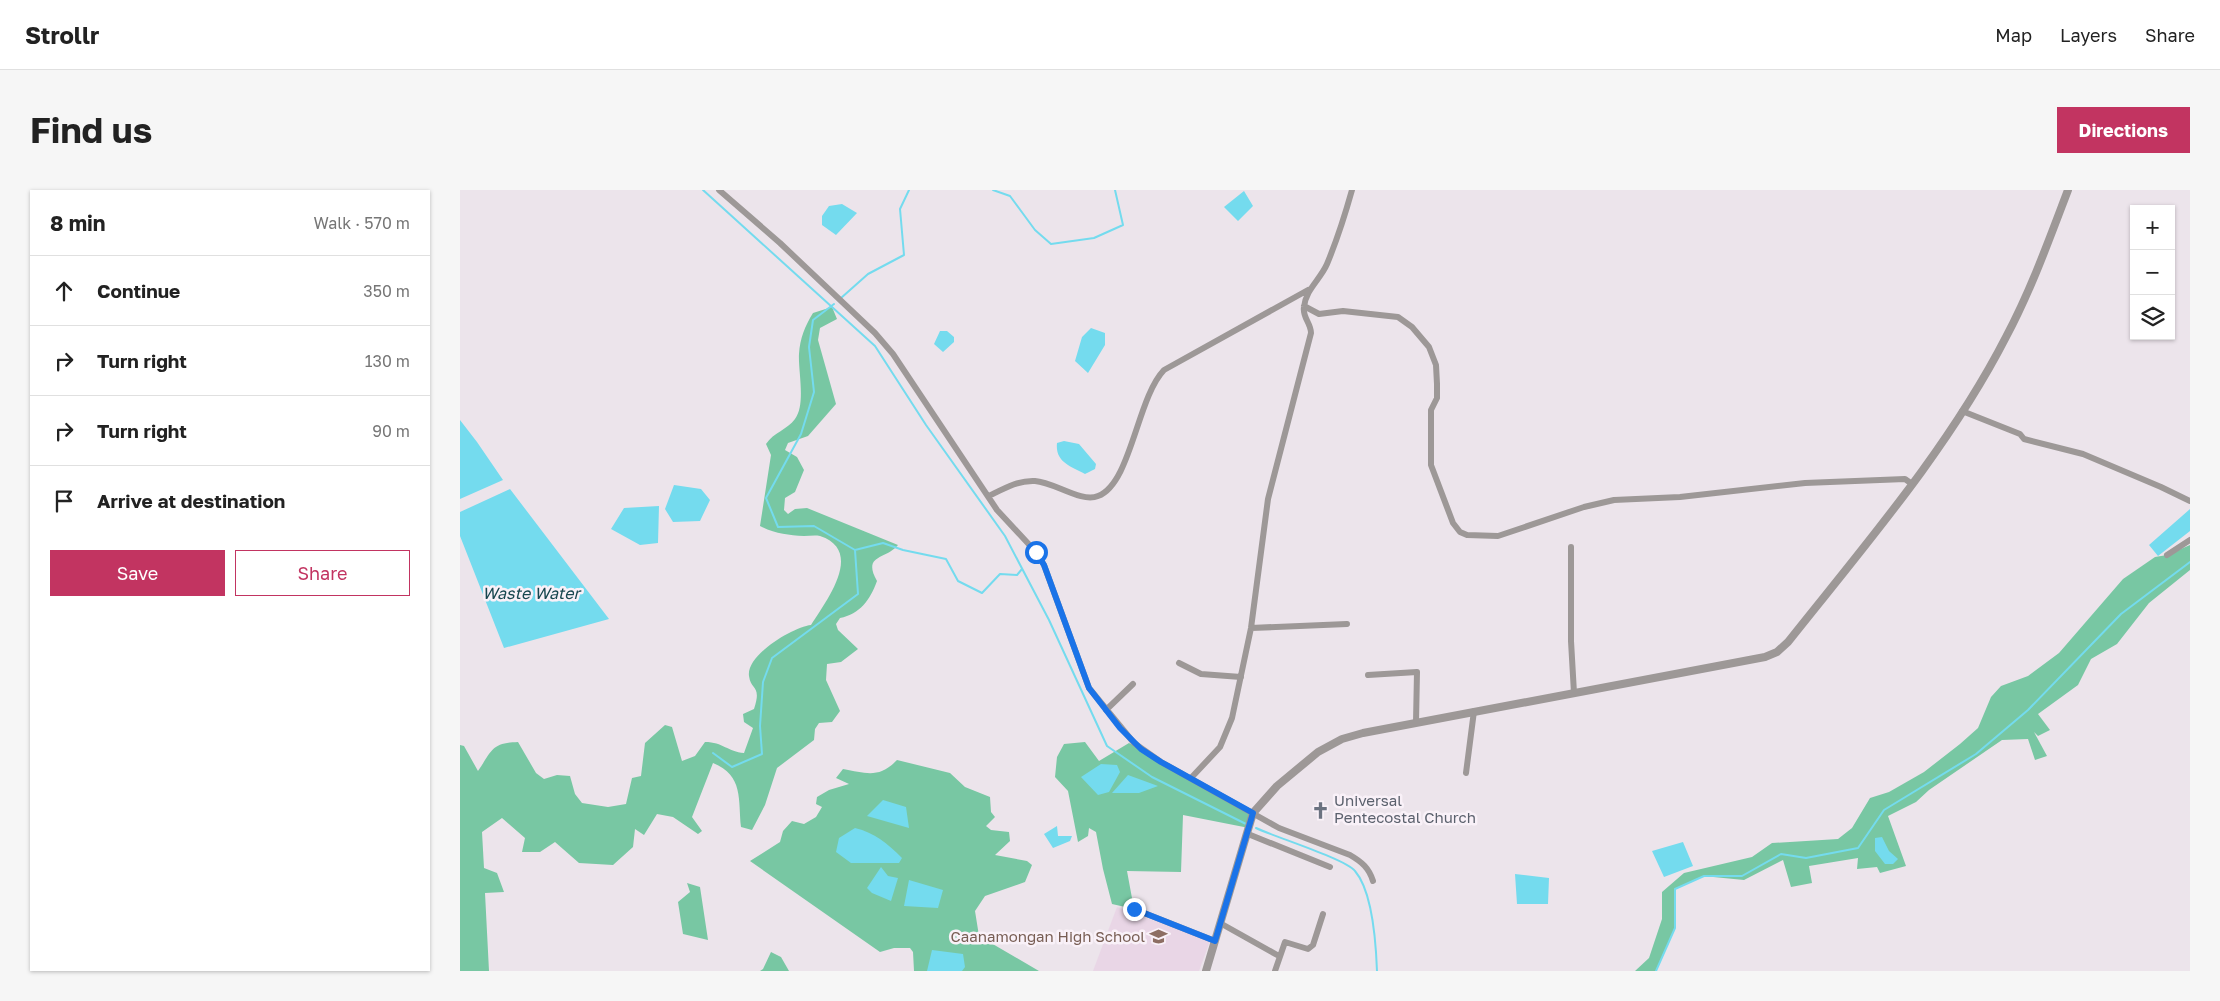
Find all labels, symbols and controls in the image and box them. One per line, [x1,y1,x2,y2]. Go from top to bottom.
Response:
text: Strollr [25,20,99,49]
text: Map [1995,24,2032,46]
text: Layers [2060,24,2117,46]
text: Share [2145,24,2195,46]
button: Directions [2057,107,2190,153]
text: Find us [30,109,152,151]
map controls [2130,205,2175,340]
button: + [2130,205,2175,250]
text: 8 min [50,210,106,236]
text: Walk · 570 m [313,213,410,233]
button: − [2130,250,2175,295]
icon: ahead [50,277,78,305]
text: Continue [97,279,180,302]
text: 350 m [363,281,410,301]
button: layers [2130,295,2175,340]
icon: right [50,347,78,375]
text: Turn right [97,349,187,372]
text: 130 m [365,351,410,371]
icon: right [50,417,78,445]
text: Turn right [97,419,187,442]
text: 90 m [372,421,410,441]
icon: arrive [50,487,78,515]
text: Arrive at destination [97,489,285,512]
route start [1025,541,1048,564]
button: Save [50,550,225,596]
button: Share [235,550,410,596]
water label: Waste Water [482,583,582,603]
place label: Universal Pentecostal Church [1334,791,1476,826]
church icon: Universal Pentecostal Church [1310,800,1330,820]
route end [1123,898,1146,921]
place label: Caanamongan High School [951,927,1145,945]
school or university icon: Caanamongan High School [1149,927,1169,947]

